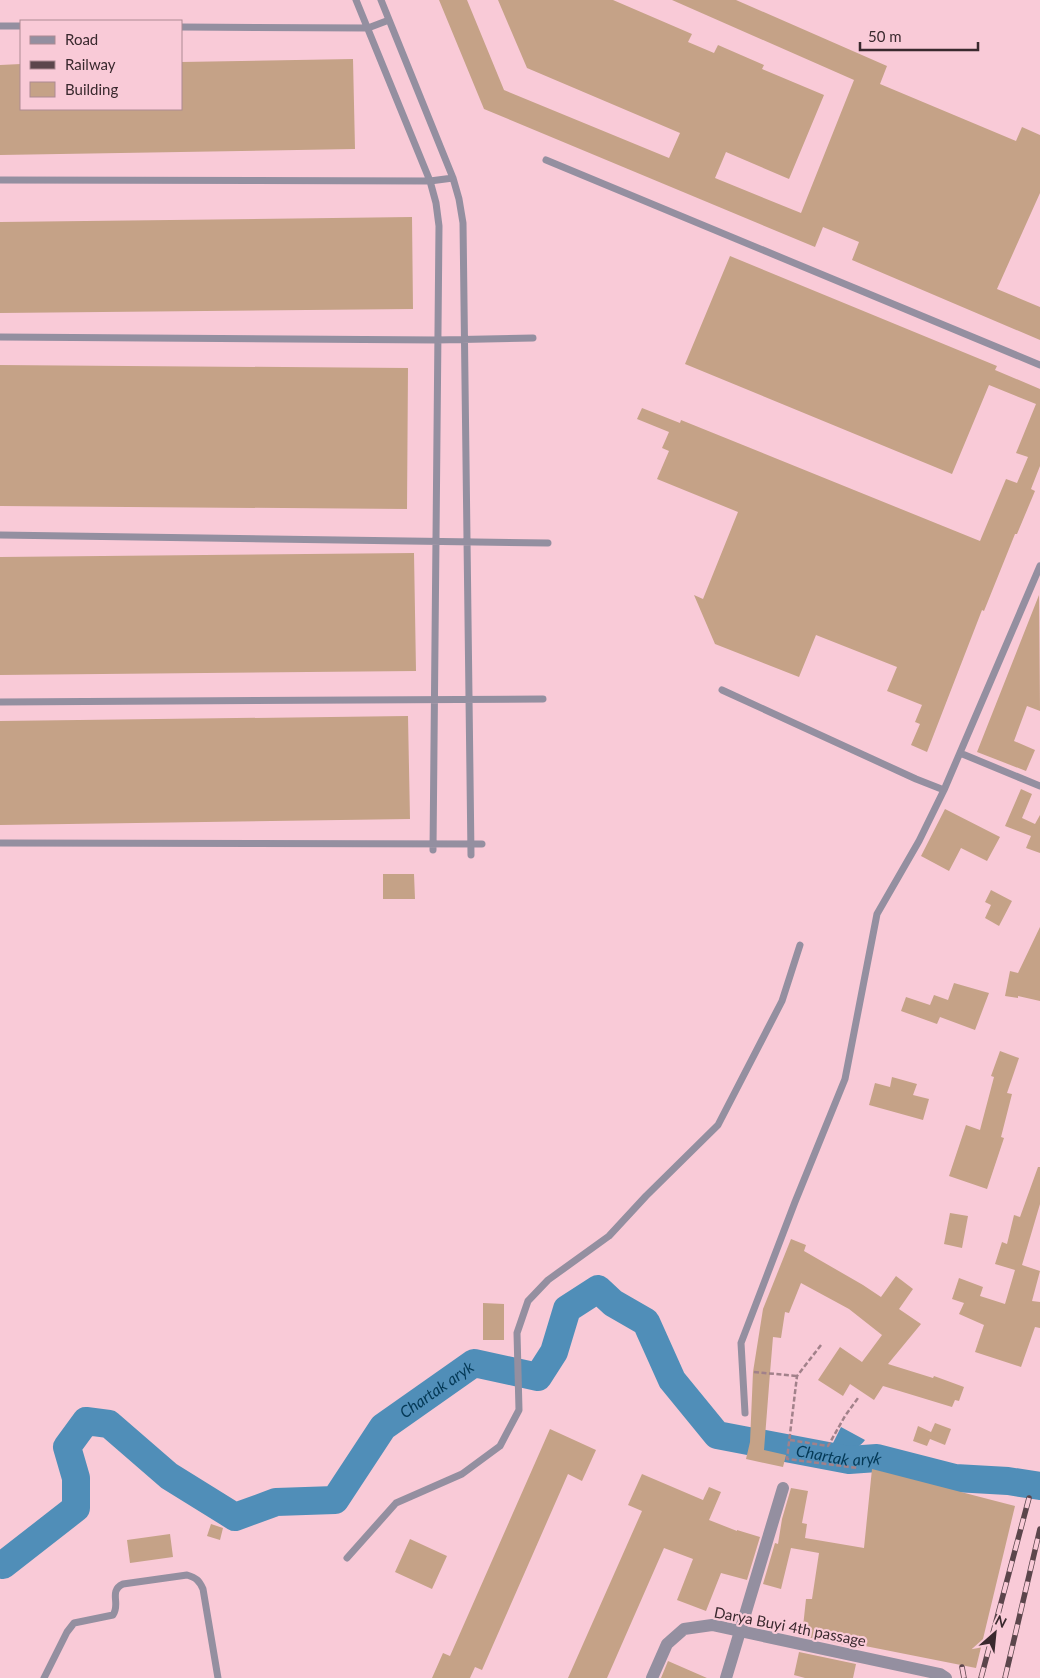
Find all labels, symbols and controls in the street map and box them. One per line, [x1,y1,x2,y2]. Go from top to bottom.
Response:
legend [20,20,182,110]
scale bar [860,20,978,52]
text: 50 m [868,27,902,45]
text: Road [65,30,98,48]
text: Railway [65,55,116,73]
text: Building [65,80,118,98]
water label: Chartak aryk [395,1356,477,1422]
water label: Chartak aryk [795,1440,884,1469]
street label: Darya Buyi 4th passage [713,1602,868,1650]
north arrow [970,1608,1020,1658]
text: N [992,1611,1010,1631]

